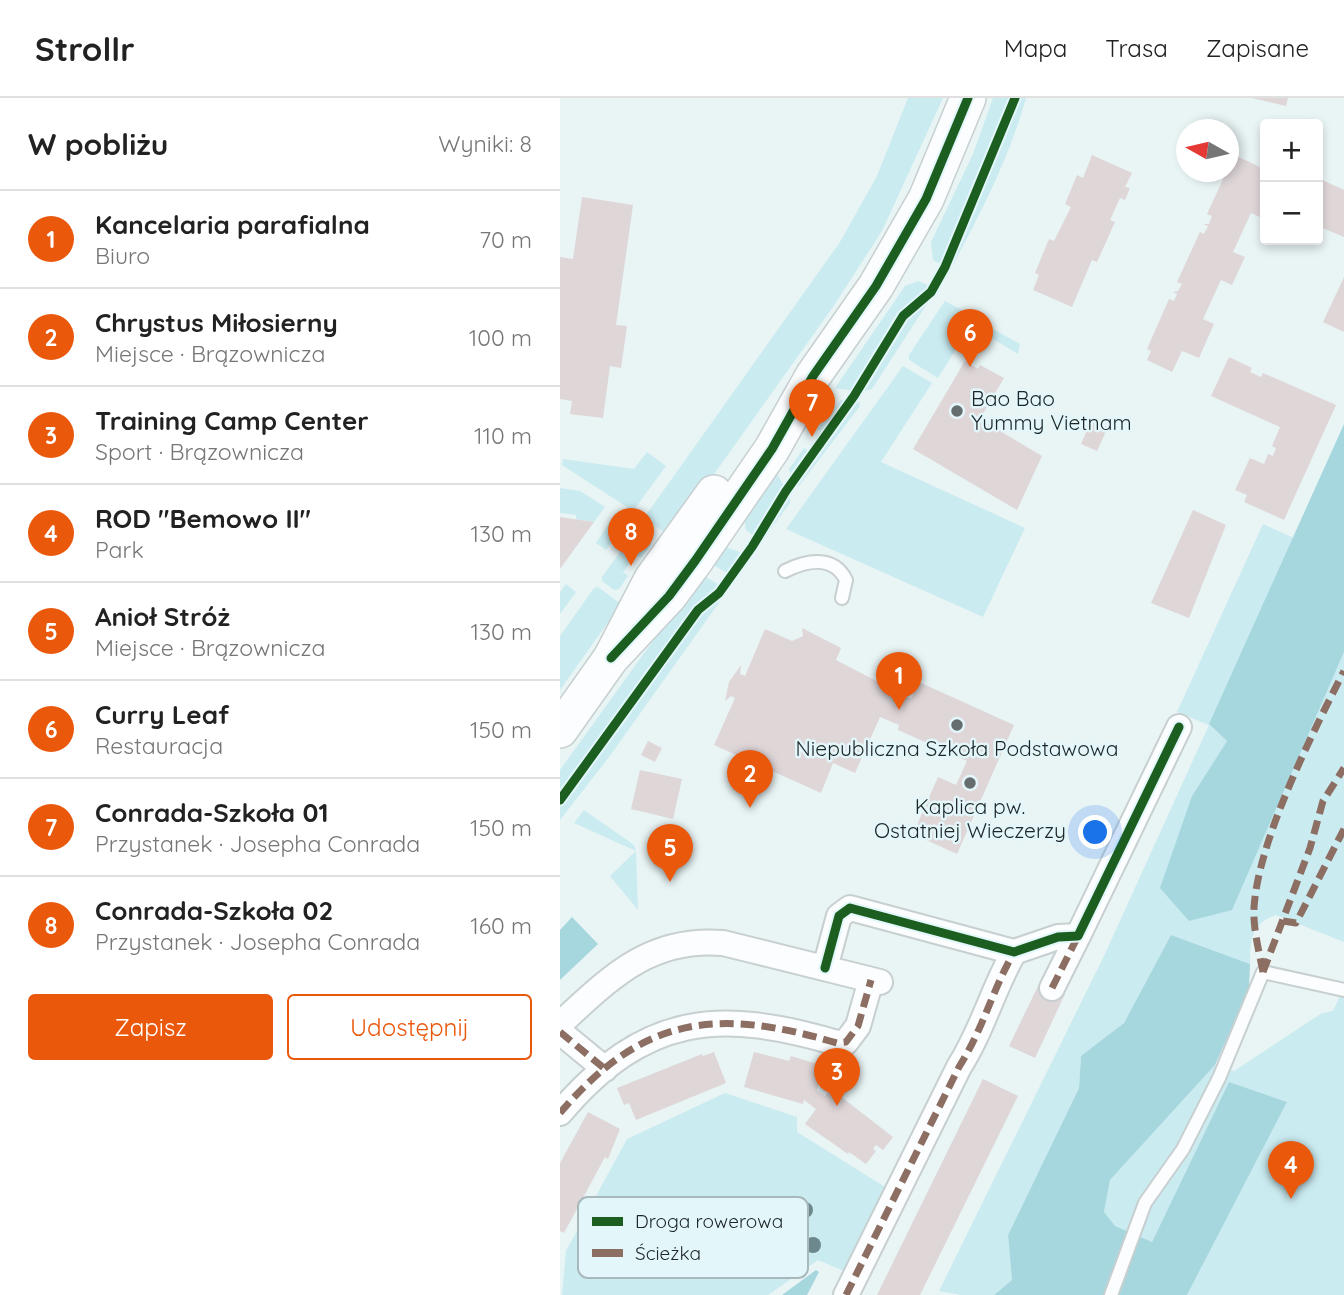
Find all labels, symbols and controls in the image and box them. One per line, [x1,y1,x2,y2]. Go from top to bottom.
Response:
text: Strollr [35,28,135,69]
text: Mapa [1004,33,1067,63]
text: Trasa [1105,33,1168,63]
text: Zapisane [1206,33,1309,63]
north arrow [1176,119,1239,182]
map controls [1260,119,1323,245]
button: + [1260,119,1323,182]
text: W pobliżu [28,125,168,163]
text: Wyniki: 8 [438,129,532,158]
button: − [1260,182,1323,245]
text: Kancelaria parafialna [95,208,370,241]
text: 1 [47,225,55,254]
text: 70 m [479,225,532,254]
text: Biuro [95,241,150,270]
text: Chrystus Miłosierny [95,306,338,339]
pin: 6 [947,309,993,367]
text: 2 [44,323,58,352]
text: 100 m [469,323,532,352]
text: Miejsce · Brązownicza [95,339,325,368]
pin: 7 [789,379,835,437]
place label: Bao Bao Yummy Vietnam [971,385,1132,435]
marker: Bao Bao Yummy Vietnam [949,403,965,419]
text: Training Camp Center [95,404,369,437]
text: 3 [45,421,57,450]
text: 110 m [474,421,532,450]
text: Sport · Brązownicza [95,437,304,466]
text: ROD "Bemowo II" [95,502,311,535]
pin: 8 [608,508,654,566]
text: 4 [44,519,58,548]
text: 130 m [470,519,532,548]
text: Park [95,535,144,564]
text: Anioł Stróż [95,600,230,633]
text: 5 [44,617,58,646]
text: 130 m [470,617,532,646]
text: Miejsce · Brązownicza [95,633,325,662]
pin: 1 [876,652,922,710]
text: Curry Leaf [95,698,229,731]
text: 6 [45,715,57,744]
text: 150 m [470,715,532,744]
marker: Niepubliczna Szkoła Podstawowa [949,717,965,733]
text: Restauracja [95,731,223,760]
place label: Niepubliczna Szkoła Podstawowa [796,735,1118,761]
pin: 2 [727,750,773,808]
marker: Kaplica pw. Ostatniej Wieczerzy [962,775,978,791]
place label: Kaplica pw. Ostatniej Wieczerzy [874,793,1066,843]
text: Conrada-Szkoła 01 [95,796,329,829]
text: 7 [45,813,57,842]
text: 150 m [470,813,532,842]
your location [1078,815,1112,849]
pin: 5 [647,824,693,882]
text: Przystanek · Josepha Conrada [95,829,420,858]
text: Conrada-Szkoła 02 [95,894,333,927]
text: 8 [45,911,57,940]
text: 160 m [470,911,532,940]
text: Przystanek · Josepha Conrada [95,927,420,956]
button: Zapisz [28,994,273,1060]
button: Udostępnij [287,994,532,1060]
pin: 3 [814,1048,860,1106]
pin: 4 [1268,1141,1314,1199]
legend [578,1197,808,1278]
text: Droga rowerowa [635,1209,783,1233]
text: Ścieżka [635,1241,701,1265]

